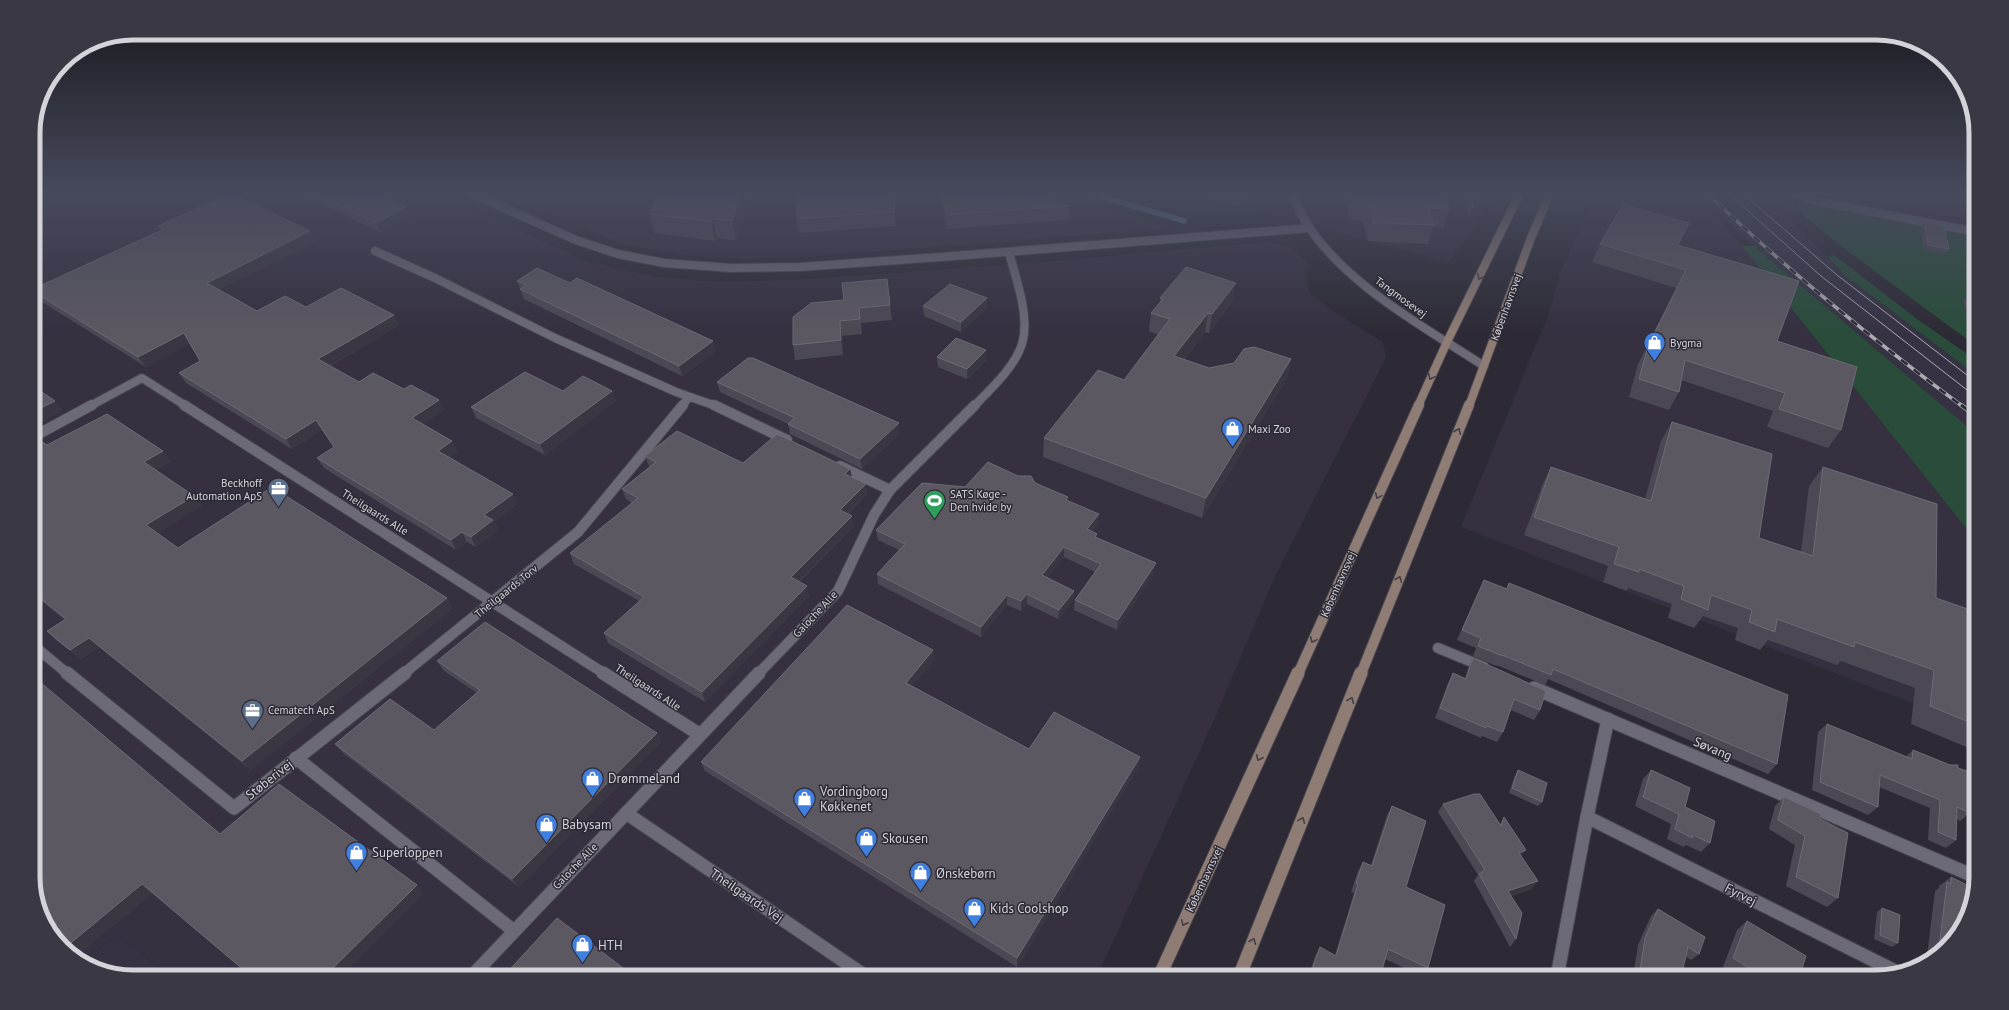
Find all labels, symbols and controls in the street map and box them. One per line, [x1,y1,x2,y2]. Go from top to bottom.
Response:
street label: Københavnsvej [1487,271,1525,343]
street label: Tangmosevej [1372,273,1430,321]
one-way arrow [1477,273,1484,280]
shop icon: Bygma [1642,330,1668,363]
place label: Bygma [1670,336,1702,350]
one-way arrow [1428,373,1436,380]
shop icon: Maxi Zoo [1219,416,1245,449]
place label: Maxi Zoo [1248,422,1291,436]
one-way arrow [1454,427,1462,434]
place label: Beckhoff Automation ApS [186,476,262,503]
office icon: Beckhoff Automation ApS [265,476,291,509]
street label: Theilgaards Alle [339,486,411,538]
sports icon: SATS Køge - Den hvide by [922,487,948,520]
place label: SATS Køge - Den hvide by [950,487,1012,514]
one-way arrow [1374,492,1382,499]
street label: Københavnsvej [1317,549,1359,619]
street label: Theilgaards Torv [472,561,541,621]
one-way arrow [1395,576,1403,583]
street label: Galoche Alle [790,587,840,640]
one-way arrow [1310,636,1318,643]
street label: Theilgaards Alle [612,660,684,714]
one-way arrow [1346,696,1354,703]
office icon: Cematech ApS [239,697,265,730]
place label: Cematech ApS [268,703,335,717]
street label: Søvang [1691,733,1735,764]
one-way arrow [1256,754,1264,762]
street label: Støberivej [242,755,297,803]
shop icon: Drømmeland [580,765,606,798]
place label: Drømmeland [608,770,680,787]
place label: Vordingborg Køkkenet [819,783,888,815]
shop icon: Vordingborg Køkkenet [791,785,817,818]
shop icon: Babysam [533,811,559,844]
place label: Babysam [562,816,611,833]
one-way arrow [1297,817,1305,825]
shop icon: Skousen [854,825,880,858]
place label: Skousen [882,830,928,847]
shop icon: Superloppen [344,839,370,872]
street label: Galoche Alle [550,840,601,892]
place label: Superloppen [372,844,443,861]
street label: Københavnsvej [1183,844,1225,914]
shop icon: Ønskebørn [907,860,933,893]
street label: Theilgaards Vej [707,865,787,926]
place label: Ønskebørn [936,865,996,882]
street label: Fyrvej [1722,879,1760,910]
shop icon: Kids Coolshop [962,895,988,928]
place label: Kids Coolshop [990,900,1069,917]
one-way arrow [1180,919,1188,926]
shop icon: HTH [569,932,595,965]
place label: HTH [598,937,623,954]
one-way arrow [1249,937,1257,944]

